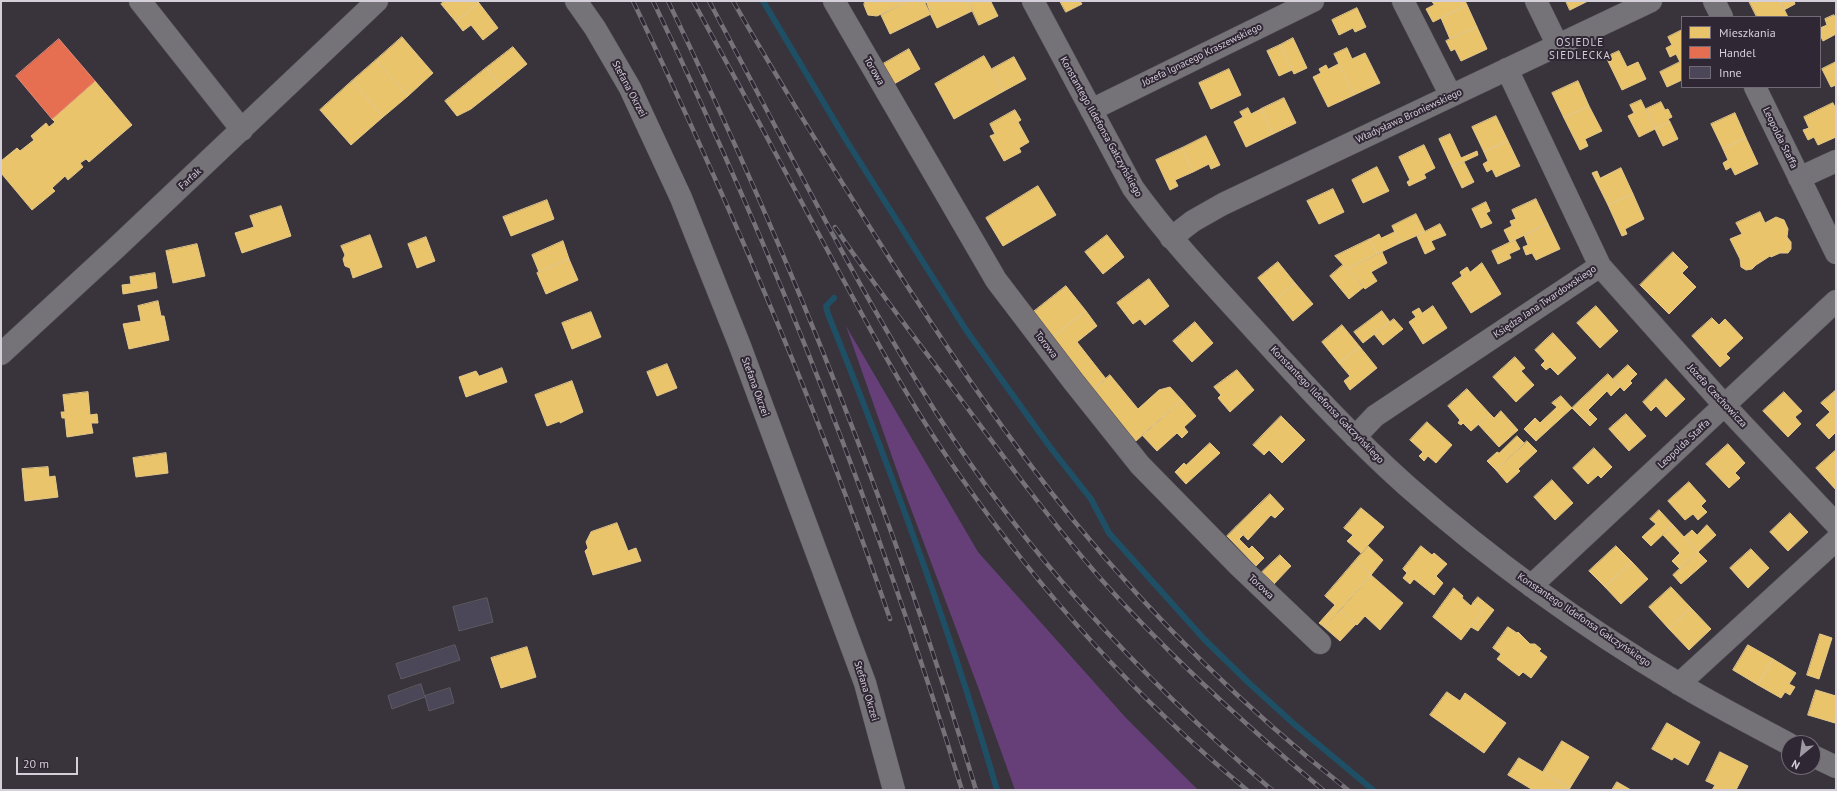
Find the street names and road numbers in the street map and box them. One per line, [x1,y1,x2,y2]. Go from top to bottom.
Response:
street label: Józefa Ignacego Kraszewskiego [1140,21,1264,89]
street label: Torowa [861,55,887,87]
street label: Konstantego Ildefonsa Gałczyńskiego [1057,55,1145,199]
street label: Stefana Okrzei [609,59,649,119]
street label: Władysława Broniewskiego [1354,86,1464,146]
street label: Leopolda Staffa [1760,105,1800,171]
street label: Farfak [176,166,204,192]
street label: Księdza Jana Twardowskiego [1491,263,1599,341]
street label: Torowa [1032,329,1060,361]
street label: Konstantego Ildefonsa Gałczyńskiego [1268,344,1386,466]
street label: Stefana Okrzei [739,356,771,418]
street label: Józefa Czechowicza [1685,362,1749,430]
street label: Leopolda Staffa [1656,417,1712,471]
street label: Konstantego Ildefonsa Gałczyńskiego [1515,571,1653,669]
street label: Torowa [1246,572,1276,602]
street label: Stefana Okrzei [851,660,881,722]

